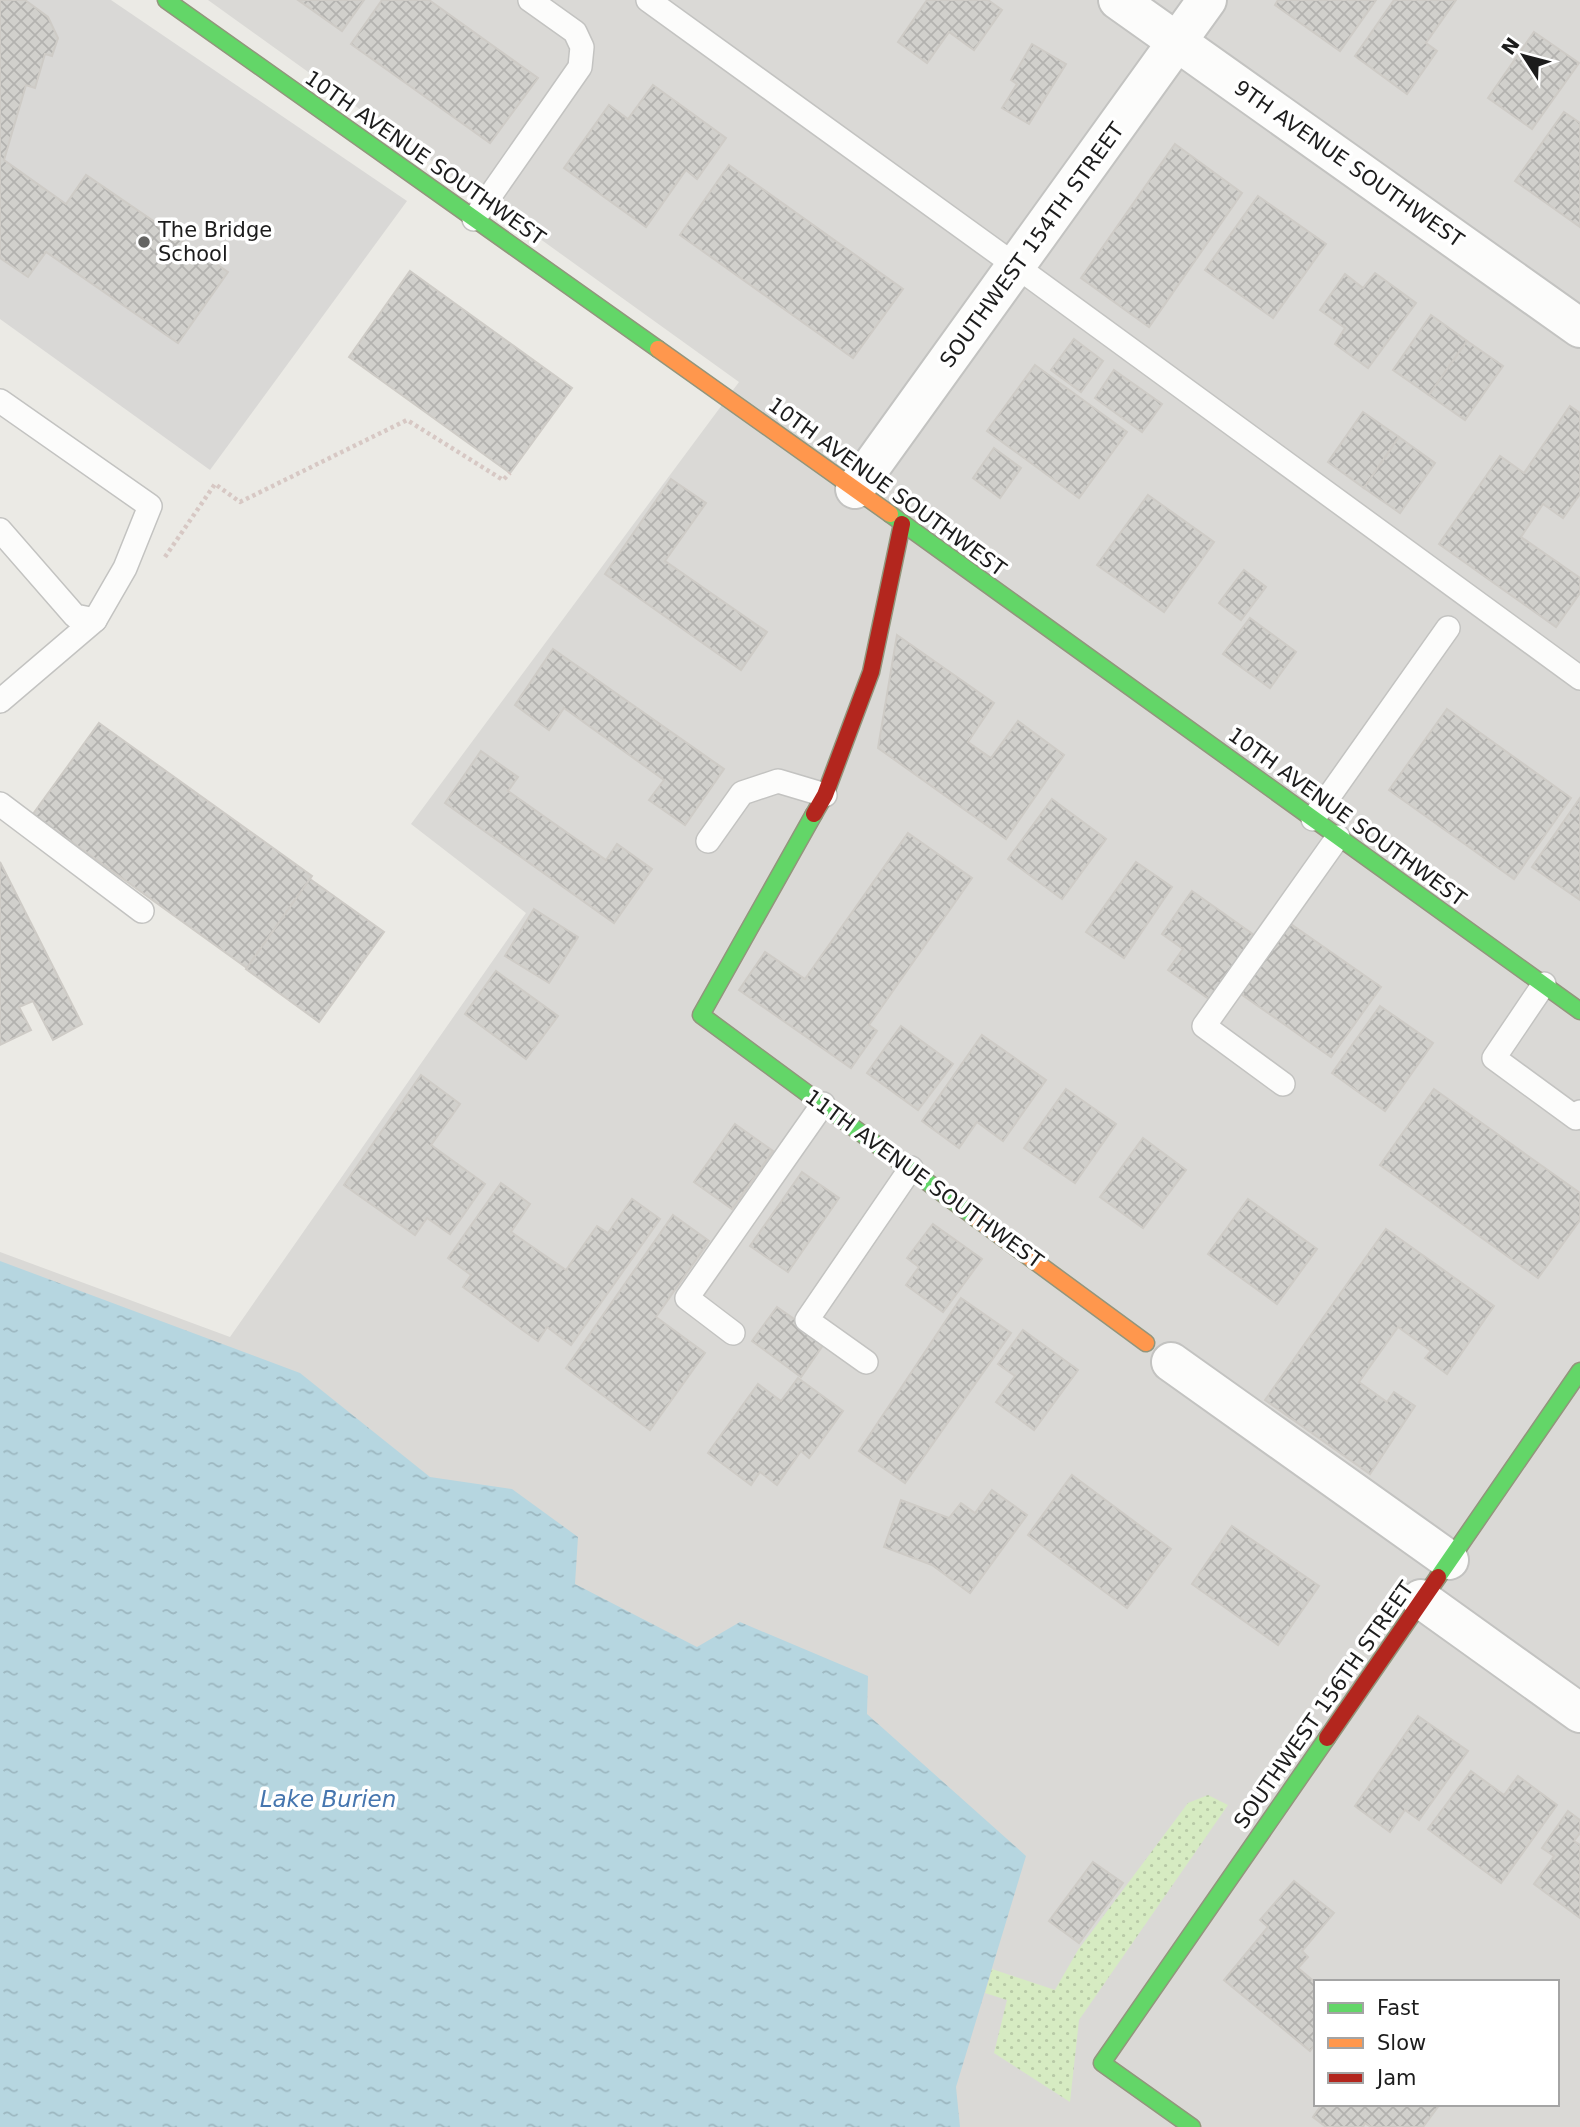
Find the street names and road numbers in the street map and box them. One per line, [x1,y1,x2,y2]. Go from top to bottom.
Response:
street label: 10TH AVENUE SOUTHWEST [300,66,550,250]
street label: 9TH AVENUE SOUTHWEST [1230,75,1468,253]
street label: SOUTHWEST 154TH STREET [935,118,1129,372]
street label: 10TH AVENUE SOUTHWEST [764,393,1011,581]
street label: 10TH AVENUE SOUTHWEST [1224,723,1471,911]
street label: 11TH AVENUE SOUTHWEST [801,1085,1048,1273]
street label: SOUTHWEST 156TH STREET [1229,1577,1419,1833]

